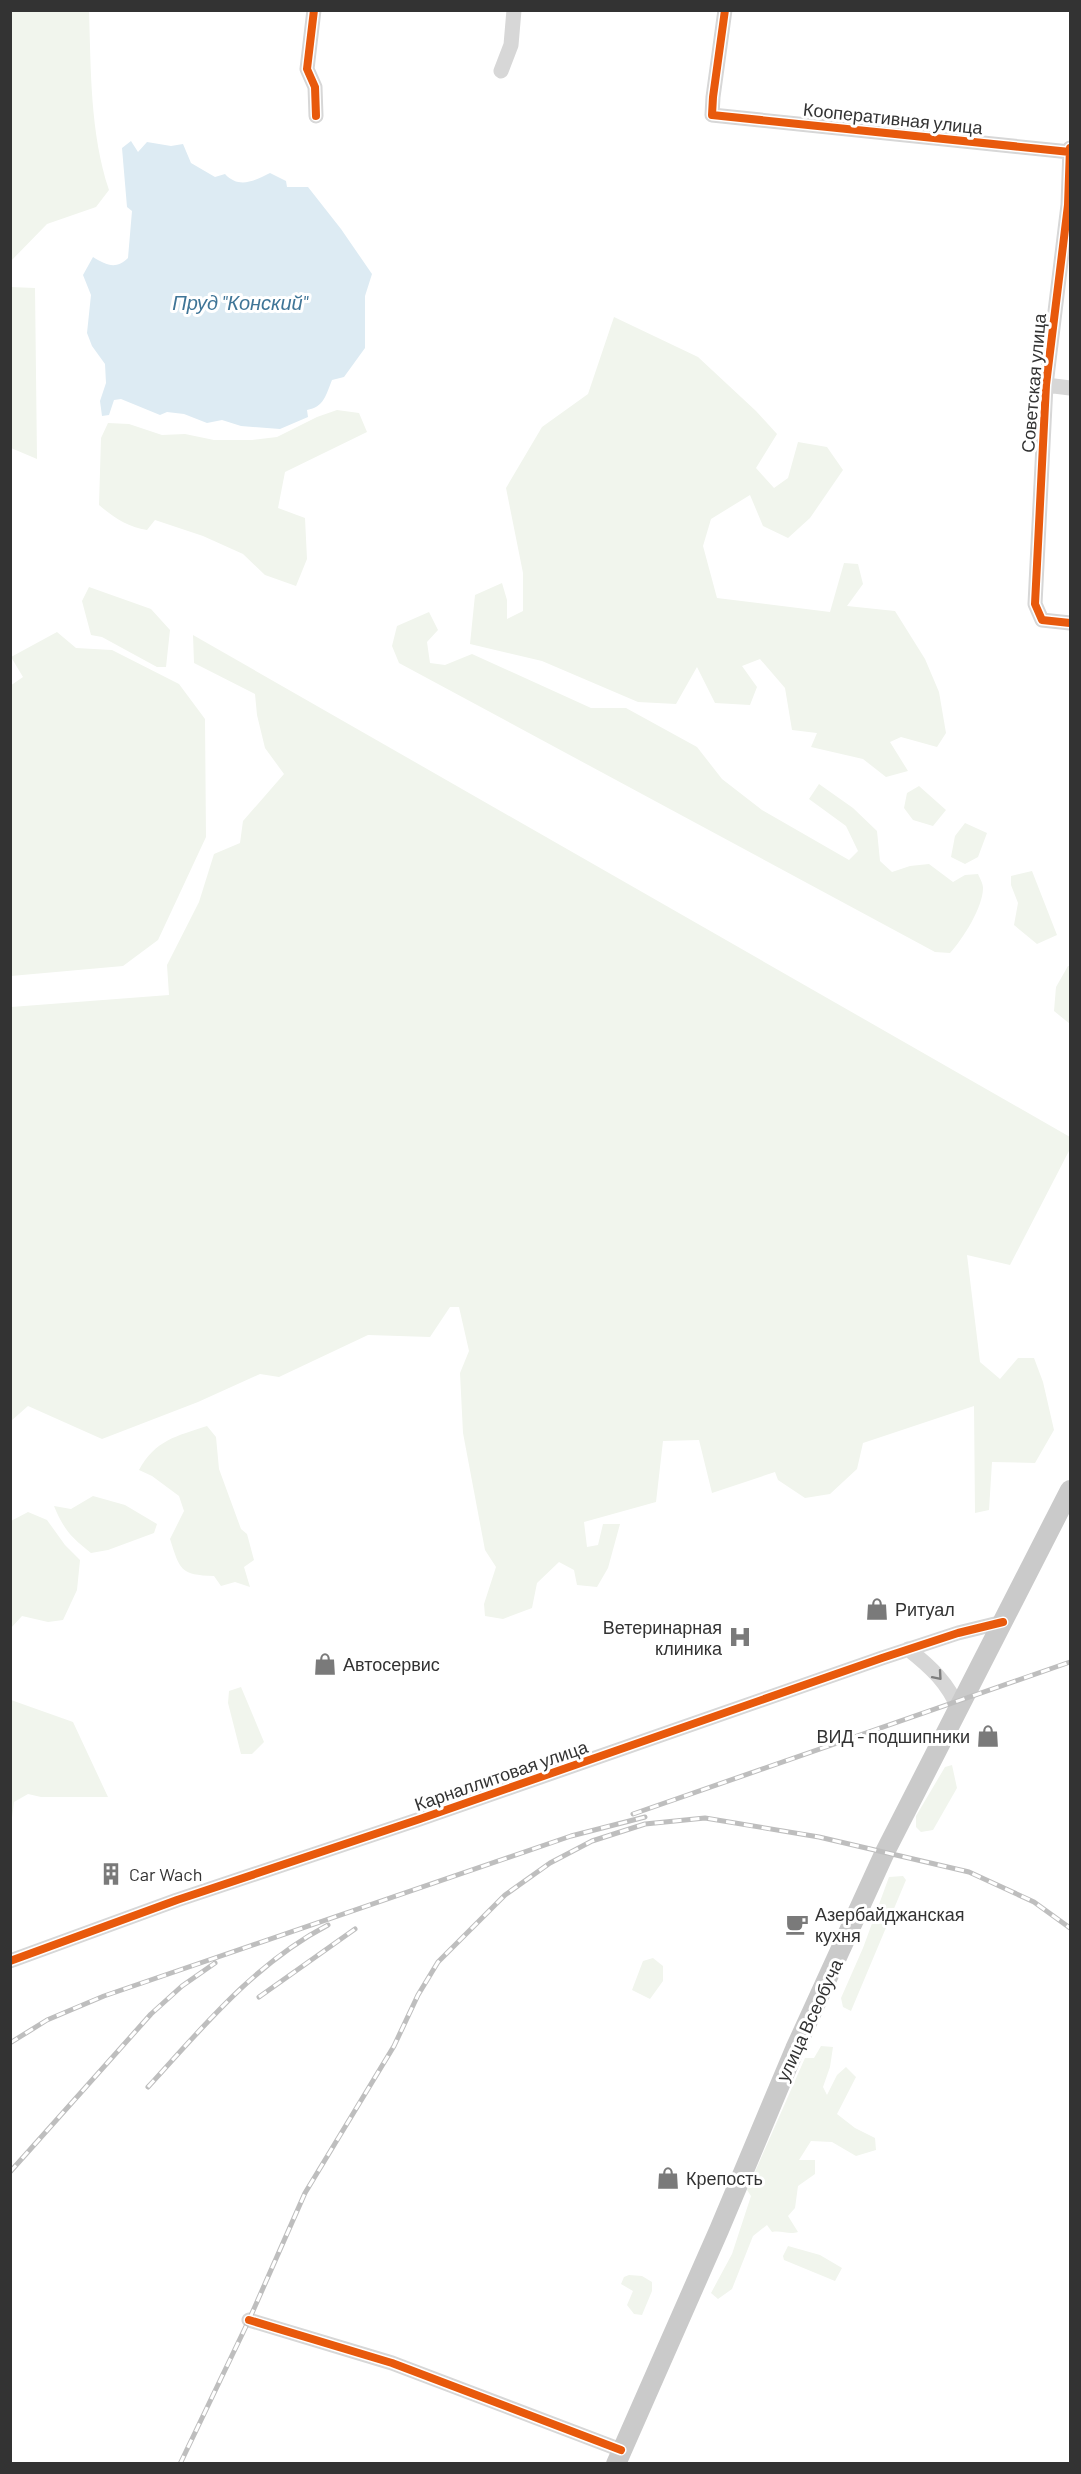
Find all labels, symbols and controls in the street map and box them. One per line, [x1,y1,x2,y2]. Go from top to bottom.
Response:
street label: Кооперативная улица [802,98,985,138]
water label: Пруд "Конский" [172,290,309,314]
street label: Советская улица [1016,311,1050,454]
shop icon: Ритуал [864,1596,890,1622]
place label: Ритуал [895,1598,955,1620]
place label: Ветеринарная клиника [603,1616,723,1659]
hospital icon: Ветеринарная клиника [727,1624,753,1650]
shop icon: Автосервис [312,1651,338,1677]
place label: Автосервис [343,1653,440,1675]
one-way arrow [931,1669,942,1680]
shop icon: ВИД - подшипники [975,1723,1001,1749]
place label: ВИД - подшипники [817,1725,970,1747]
street label: Карналлитовая улица [411,1735,591,1815]
building icon: Car Wach [98,1861,124,1887]
place label: Car Wach [129,1863,202,1885]
place label: Азербайджанская кухня [815,1903,965,1946]
cafe icon: Азербайджанская кухня [784,1911,810,1937]
street label: улица Всеобуча [771,1954,847,2085]
shop icon: Крепость [655,2165,681,2191]
place label: Крепость [686,2167,763,2189]

